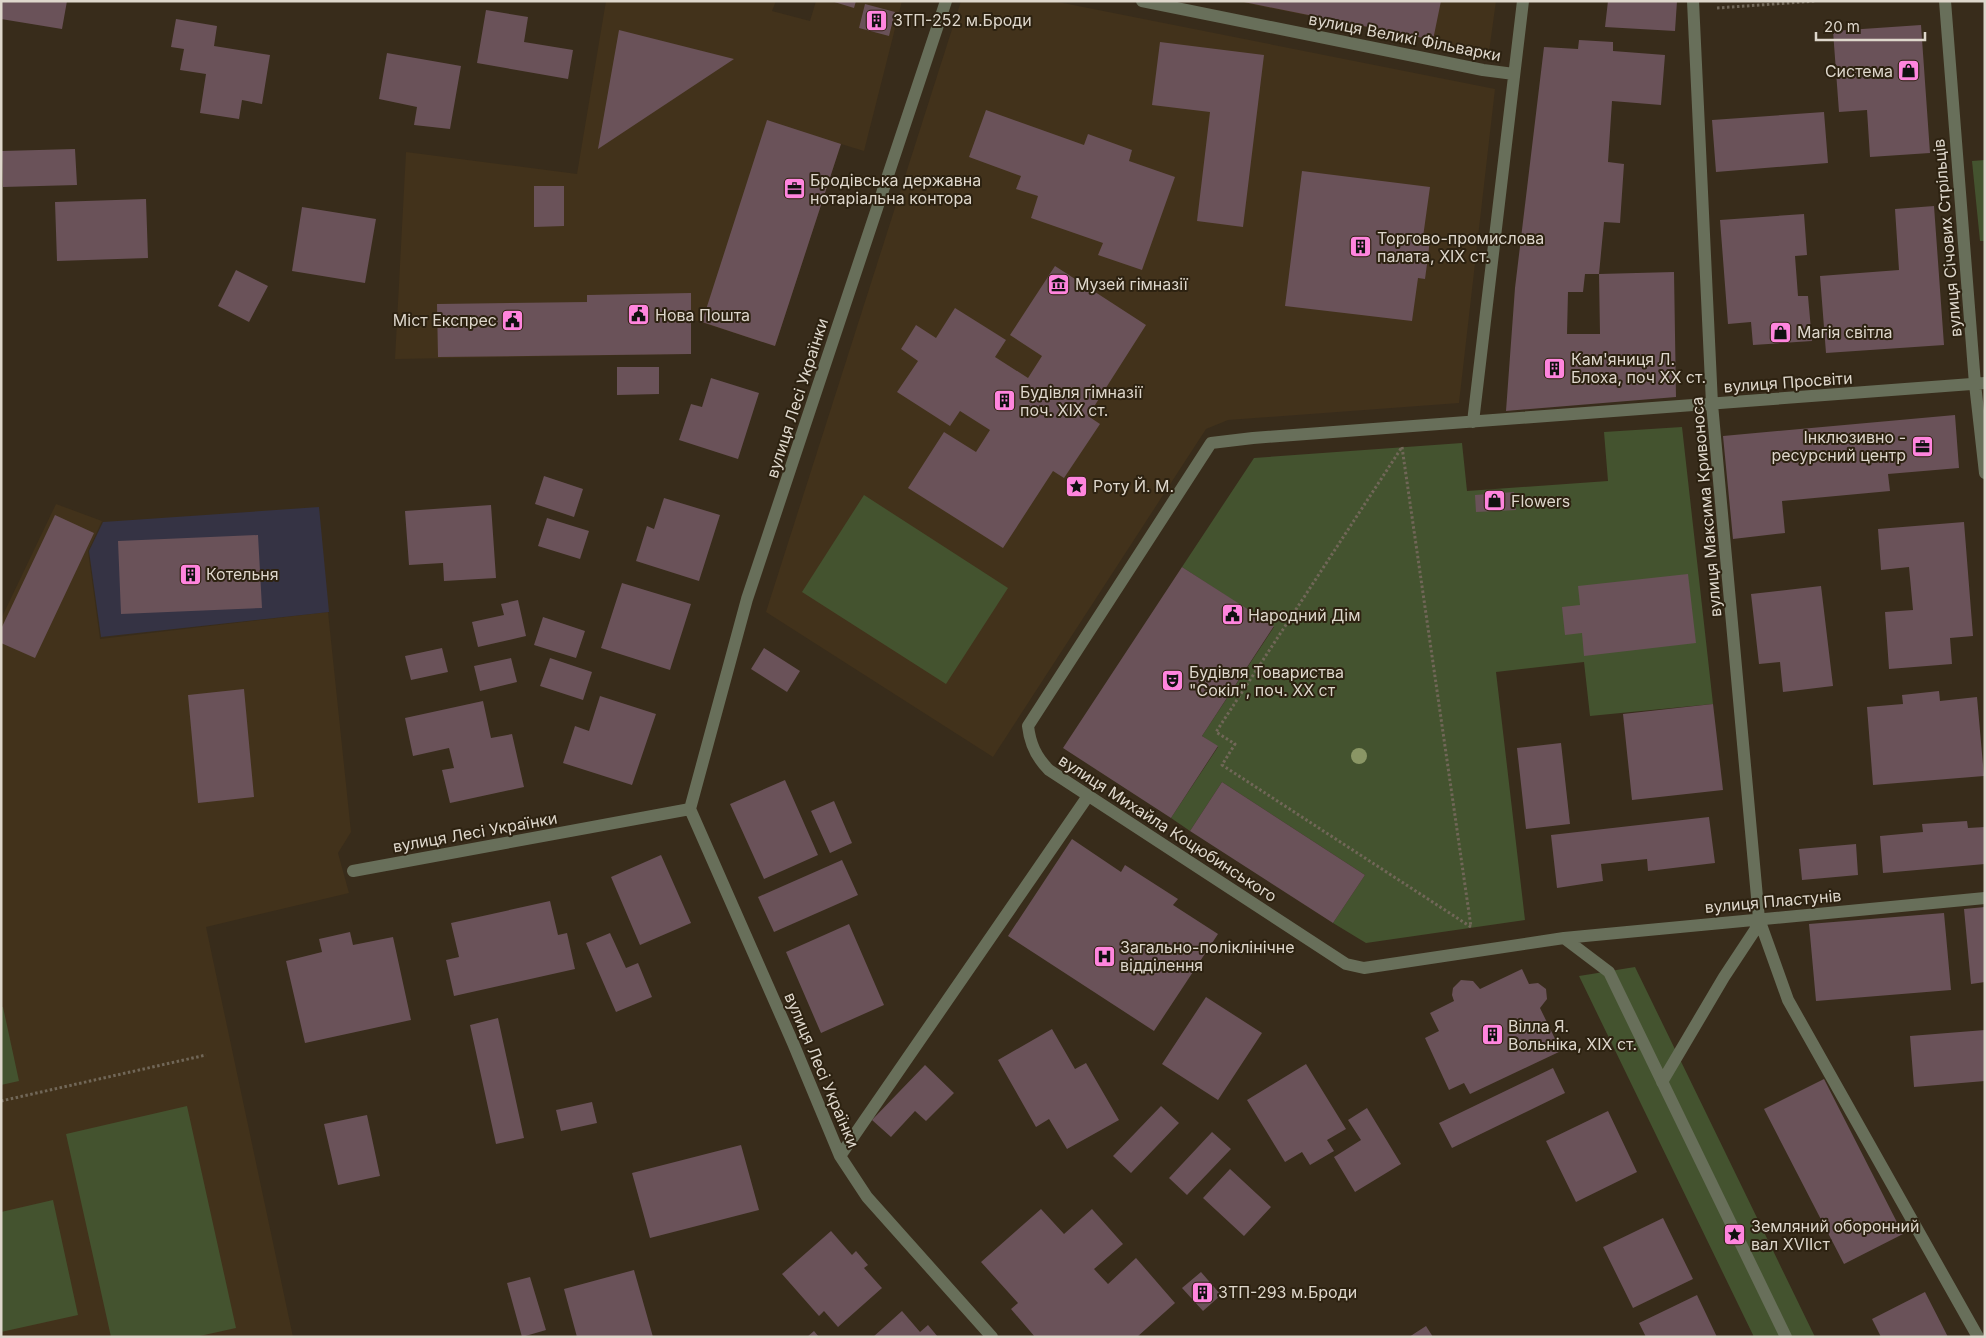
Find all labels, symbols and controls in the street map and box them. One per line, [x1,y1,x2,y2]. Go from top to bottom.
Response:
building icon: ЗТП-252 м.Броди [865,8,889,32]
street label: вулиця Великі Фільварки [1307,9,1503,65]
place label: ЗТП-252 м.Броди [893,10,1032,30]
scale bar [1816,10,1925,42]
text: 20 m [1824,17,1860,36]
shop icon: Система [1897,59,1921,83]
place label: Система [1825,61,1893,81]
street label: вулиця Січових Стрільців [1928,138,1966,338]
place label: Бродівська державна нотаріальна контора [810,170,981,208]
office icon: Бродівська державна нотаріальна контора [782,177,806,201]
place label: Торгово-промислова палата, XIX ст. [1377,228,1544,266]
building icon: Торгово-промислова палата, XIX ст. [1349,235,1373,259]
museum icon: Музей гімназії [1047,272,1071,296]
place label: Музей гімназії [1075,274,1189,294]
public building icon: Нова Пошта [627,303,651,327]
place label: Нова Пошта [655,305,750,325]
public building icon: Міст Експрес [501,308,525,332]
place label: Міст Експрес [393,310,497,330]
street label: вулиця Лесі Українки [762,316,832,480]
shop icon: Магія світла [1769,320,1793,344]
place label: Магія світла [1797,322,1893,342]
place label: Кам'яниця Л. Блоха, поч XX ст. [1571,349,1706,387]
building icon: Кам'яниця Л. Блоха, поч XX ст. [1543,356,1567,380]
street label: вулиця Просвіти [1723,368,1853,396]
place label: Будівля гімназії поч. XIX ст. [1020,382,1143,420]
building icon: Будівля гімназії поч. XIX ст. [992,389,1016,413]
street label: вулиця Максима Кривоноса [1686,396,1726,618]
place label: Інклюзивно - ресурсний центр [1771,427,1906,465]
office icon: Інклюзивно - ресурсний центр [1910,434,1934,458]
place icon: Роту Й. М. [1065,474,1089,498]
place label: Роту Й. М. [1093,476,1174,496]
shop icon: Flowers [1483,489,1507,513]
place label: Flowers [1511,491,1570,511]
building icon: Котельня [178,562,202,586]
place label: Котельня [206,564,279,584]
public building icon: Народний Дім [1220,603,1244,627]
place label: Народний Дім [1248,605,1361,625]
place label: Будівля Товариства "Сокіл", поч. ХХ ст [1189,662,1344,700]
theatre icon: Будівля Товариства "Сокіл", поч. ХХ ст [1161,669,1185,693]
street label: вулиця Михайла Коцюбинського [1055,750,1281,906]
street label: вулиця Лесі Українки [391,808,559,856]
street label: вулиця Пластунів [1704,885,1842,917]
place label: Загально-поліклінічне відділення [1120,937,1295,975]
hospital icon: Загально-поліклінічне відділення [1092,944,1116,968]
street label: вулиця Лесі Українки [780,989,864,1151]
place label: Вілла Я. Вольніка, XIX ст. [1508,1016,1637,1054]
building icon: Вілла Я. Вольніка, XIX ст. [1480,1023,1504,1047]
place label: Земляний оборонний вал XVIIст [1751,1216,1919,1254]
place icon: Земляний оборонний вал XVIIст [1723,1223,1747,1247]
building icon: ЗТП-293 м.Броди [1190,1280,1214,1304]
place label: ЗТП-293 м.Броди [1218,1282,1357,1302]

